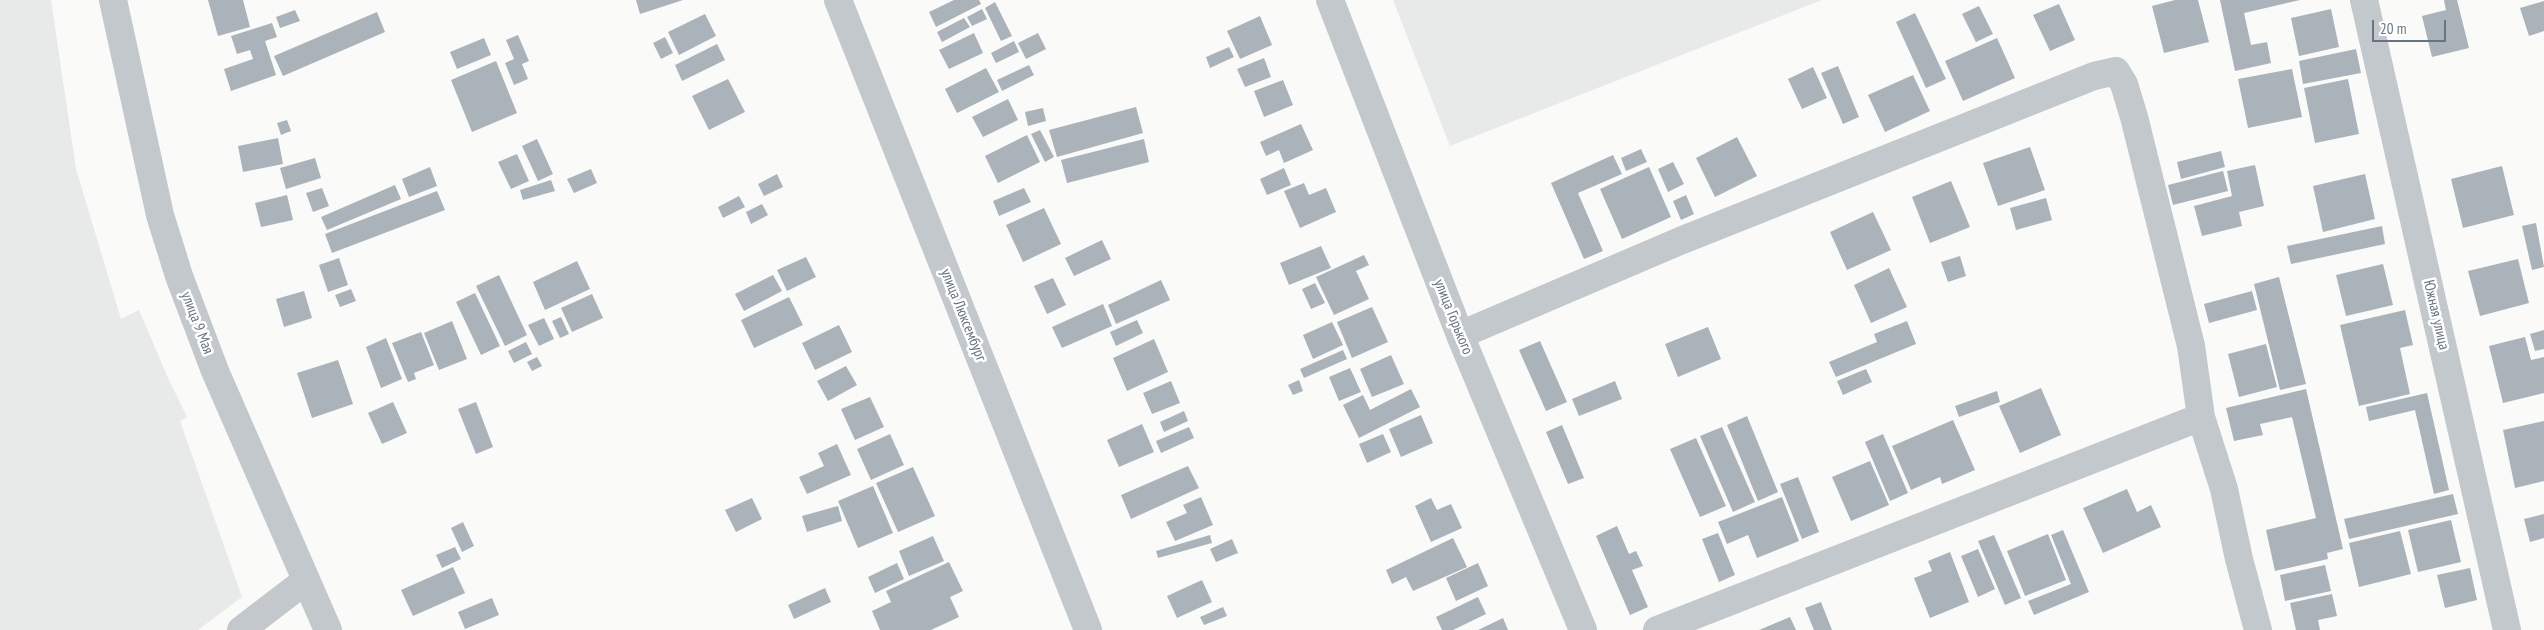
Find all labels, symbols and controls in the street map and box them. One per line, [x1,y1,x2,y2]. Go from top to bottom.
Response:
scale bar [2374,10,2448,42]
text: 20 m [2380,19,2406,38]
street label: улица Люксембург [936,266,990,364]
street label: улица Горького [1430,277,1476,357]
street label: Южная улица [2419,278,2453,352]
street label: улица 9 Мая [177,289,217,357]

